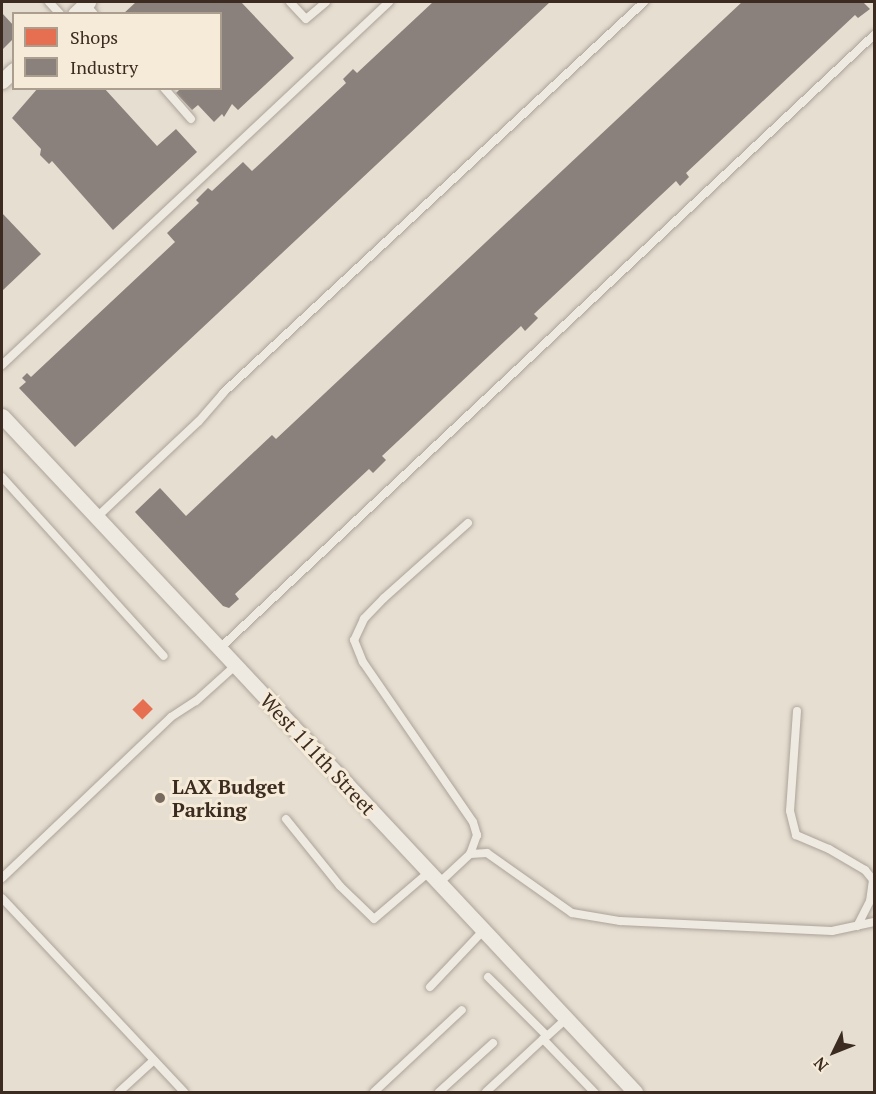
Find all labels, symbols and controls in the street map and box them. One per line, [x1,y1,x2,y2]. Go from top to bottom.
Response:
legend [12,12,222,90]
text: Shops [70,25,118,49]
text: Industry [70,55,138,79]
street label: West 111th Street [255,688,381,820]
place label: LAX Budget Parking [172,774,285,821]
marker: LAX Budget Parking [153,791,167,805]
north arrow [804,1022,864,1082]
text: N [809,1052,833,1076]

